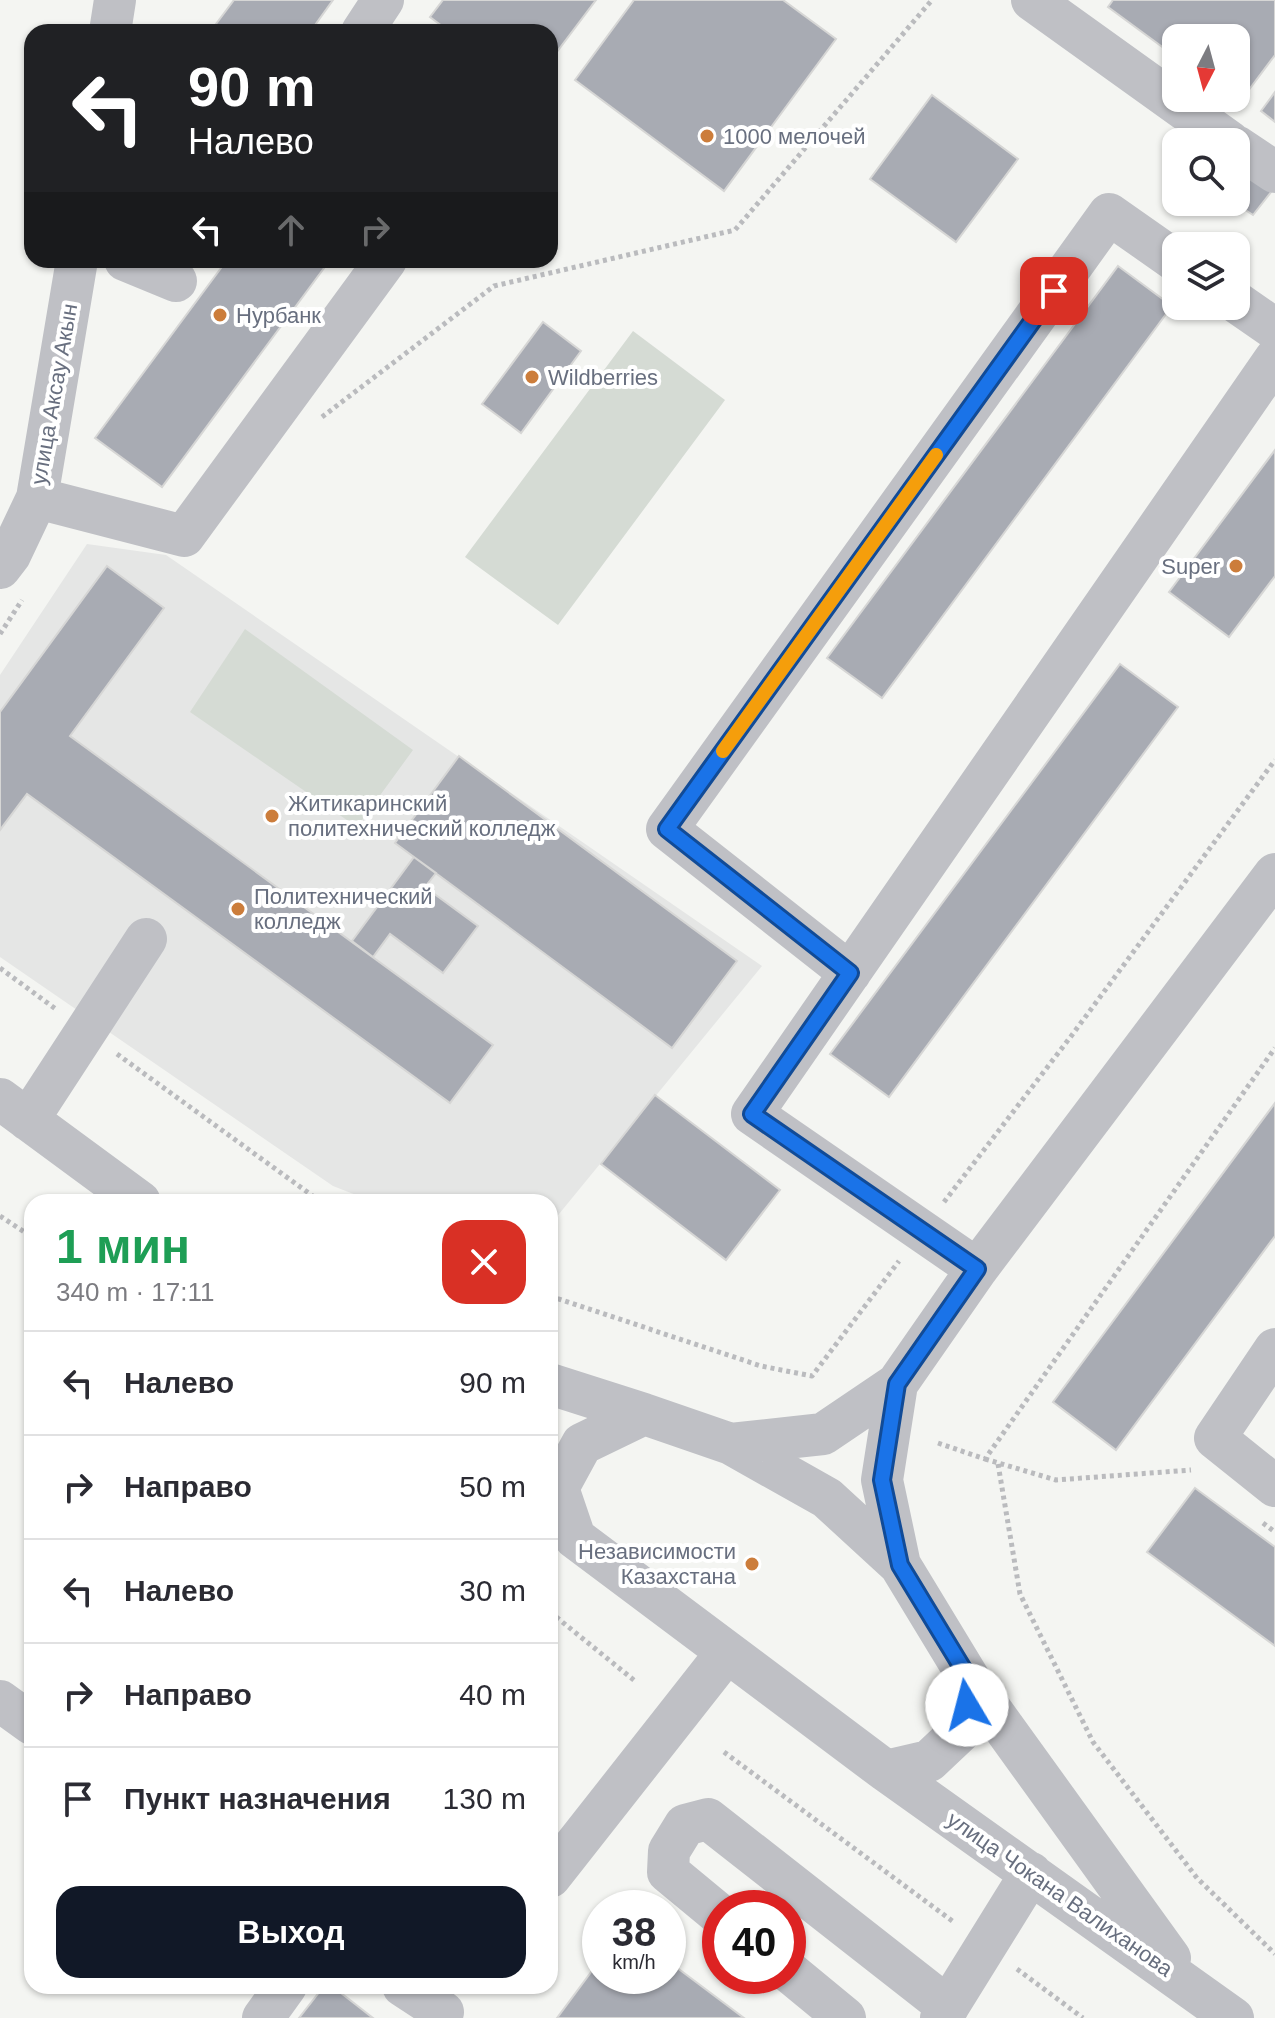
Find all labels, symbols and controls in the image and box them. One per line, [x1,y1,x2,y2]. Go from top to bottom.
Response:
north arrow [1162,24,1250,112]
map controls [1162,24,1250,320]
text: 90 m [188,55,316,118]
icon: left [56,56,160,160]
text: Налево [188,121,314,162]
place label: 1000 мелочей [723,124,866,149]
marker: 1000 мелочей [698,127,716,145]
button: search [1162,128,1250,216]
icon: left [185,208,229,252]
icon: ahead [269,208,313,252]
icon: right [353,208,397,252]
button: layers [1162,232,1250,320]
pin [1020,257,1088,325]
icon: arrive [1032,269,1076,313]
street label: улица Аксау Акын [26,301,82,487]
place label: Нурбанк [236,303,321,328]
marker: Нурбанк [211,306,229,324]
place label: Wildberries [548,365,658,390]
marker: Wildberries [523,368,541,386]
place label: Super [1161,554,1220,579]
marker: Super [1227,557,1245,575]
place label: Житикаринский политехнический колледж [288,791,556,841]
marker: Житикаринский политехнический колледж [263,807,281,825]
place label: Политехнический колледж [254,884,433,934]
marker: Политехнический колледж [229,900,247,918]
text: 1 мин [56,1220,190,1273]
button: close [442,1220,526,1304]
text: 340 m · 17:11 [56,1277,215,1307]
icon: left [56,1361,100,1405]
text: Налево [124,1366,234,1399]
text: 90 m [459,1366,526,1399]
icon: right [56,1465,100,1509]
text: Направо [124,1470,252,1503]
text: 50 m [459,1470,526,1503]
place label: Независимости Казахстана [578,1539,737,1589]
marker: Независимости Казахстана [743,1555,761,1573]
icon: left [56,1569,100,1613]
text: Налево [124,1574,234,1607]
text: 30 m [459,1574,526,1607]
position arrow [925,1663,1009,1747]
icon: right [56,1673,100,1717]
text: Направо [124,1678,252,1711]
text: 40 m [459,1678,526,1711]
icon: arrive [56,1777,100,1821]
text: Пункт назначения [124,1782,391,1815]
text: 130 m [443,1782,526,1815]
street label: улица Чокана Валиханова [942,1806,1178,1982]
button: Выход [56,1886,526,1978]
speed limit sign: 40 [702,1890,806,1994]
text: 38 [612,1910,656,1954]
text: km/h [612,1951,656,1973]

